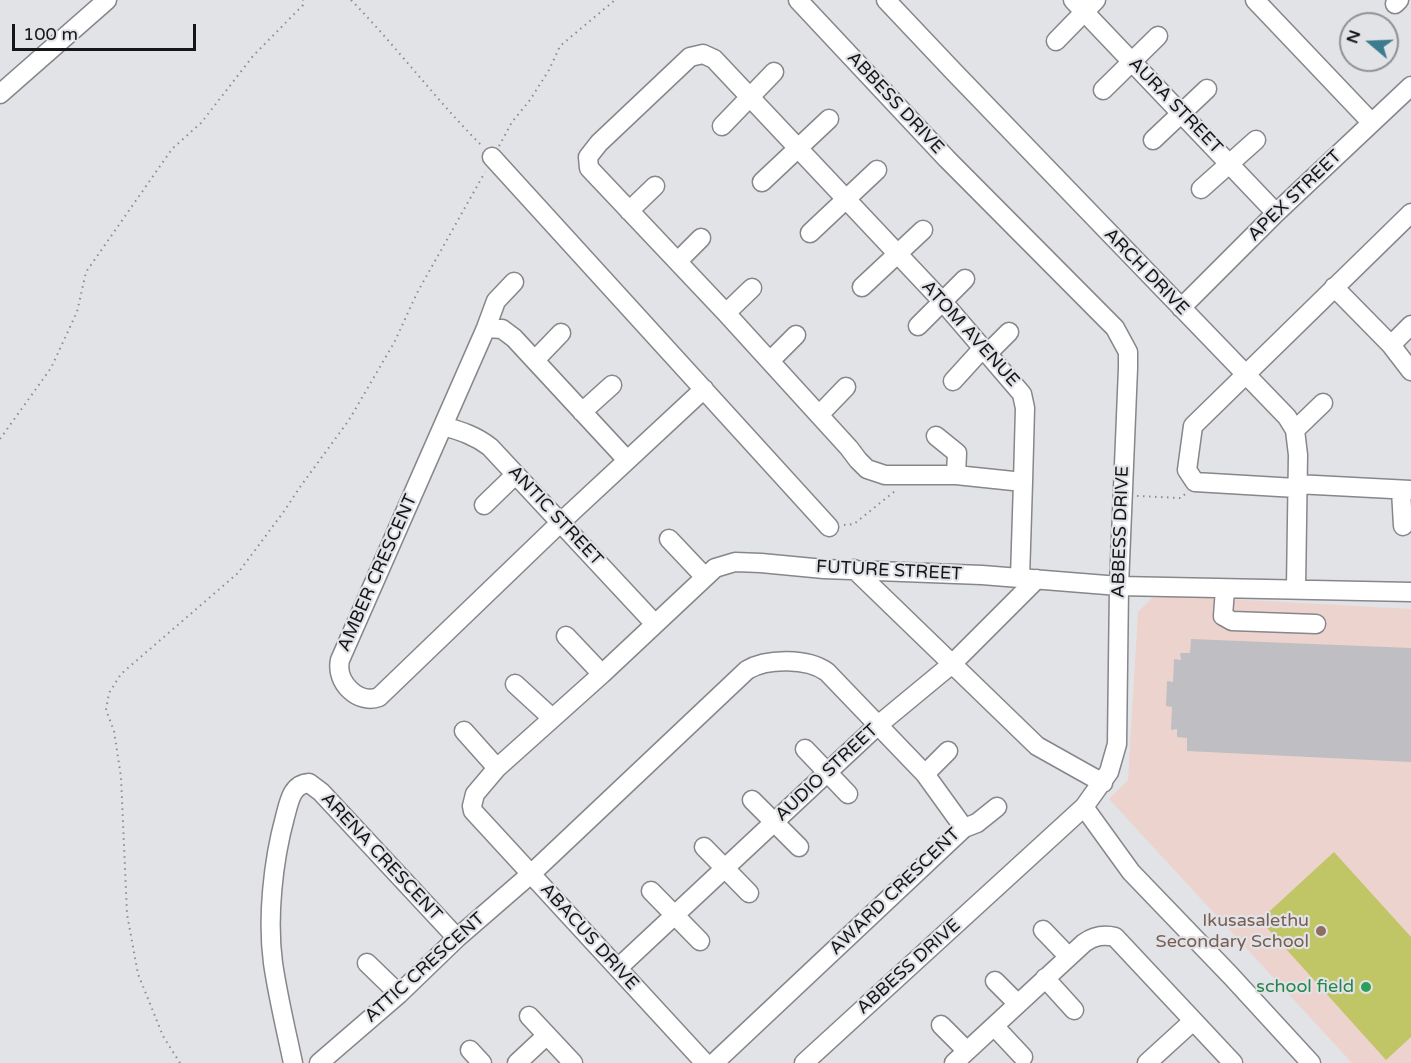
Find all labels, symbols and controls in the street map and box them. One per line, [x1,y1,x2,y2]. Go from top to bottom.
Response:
scale bar [15,12,200,50]
north arrow [1339,12,1399,72]
text: 100 m [23,23,78,45]
text: N [1342,27,1365,46]
street label: ABBESS DRIVE [842,47,948,159]
street label: AURA STREET [1124,53,1226,159]
street label: APEX STREET [1244,146,1346,246]
street label: ARCH DRIVE [1099,224,1193,320]
street label: ATOM AVENUE [917,276,1023,392]
street label: ANTIC STREET [503,461,607,571]
street label: ABBESS DRIVE [1108,466,1134,598]
street label: AMBER CRESCENT [334,491,422,655]
street label: FUTURE STREET [815,556,963,586]
street label: AUDIO STREET [771,720,883,826]
street label: ARENA CRESCENT [316,788,446,926]
street label: AWARD CRESCENT [825,824,965,960]
street label: ABACUS DRIVE [535,879,643,995]
street label: ATTIC CRESCENT [361,908,489,1028]
place label: Ikusasalethu Secondary School [1156,910,1309,952]
street label: ABBESS DRIVE [853,915,965,1019]
marker: Ikusasalethu Secondary School [1314,924,1328,938]
place label: school field [1256,976,1354,998]
marker: school field [1359,980,1373,994]

